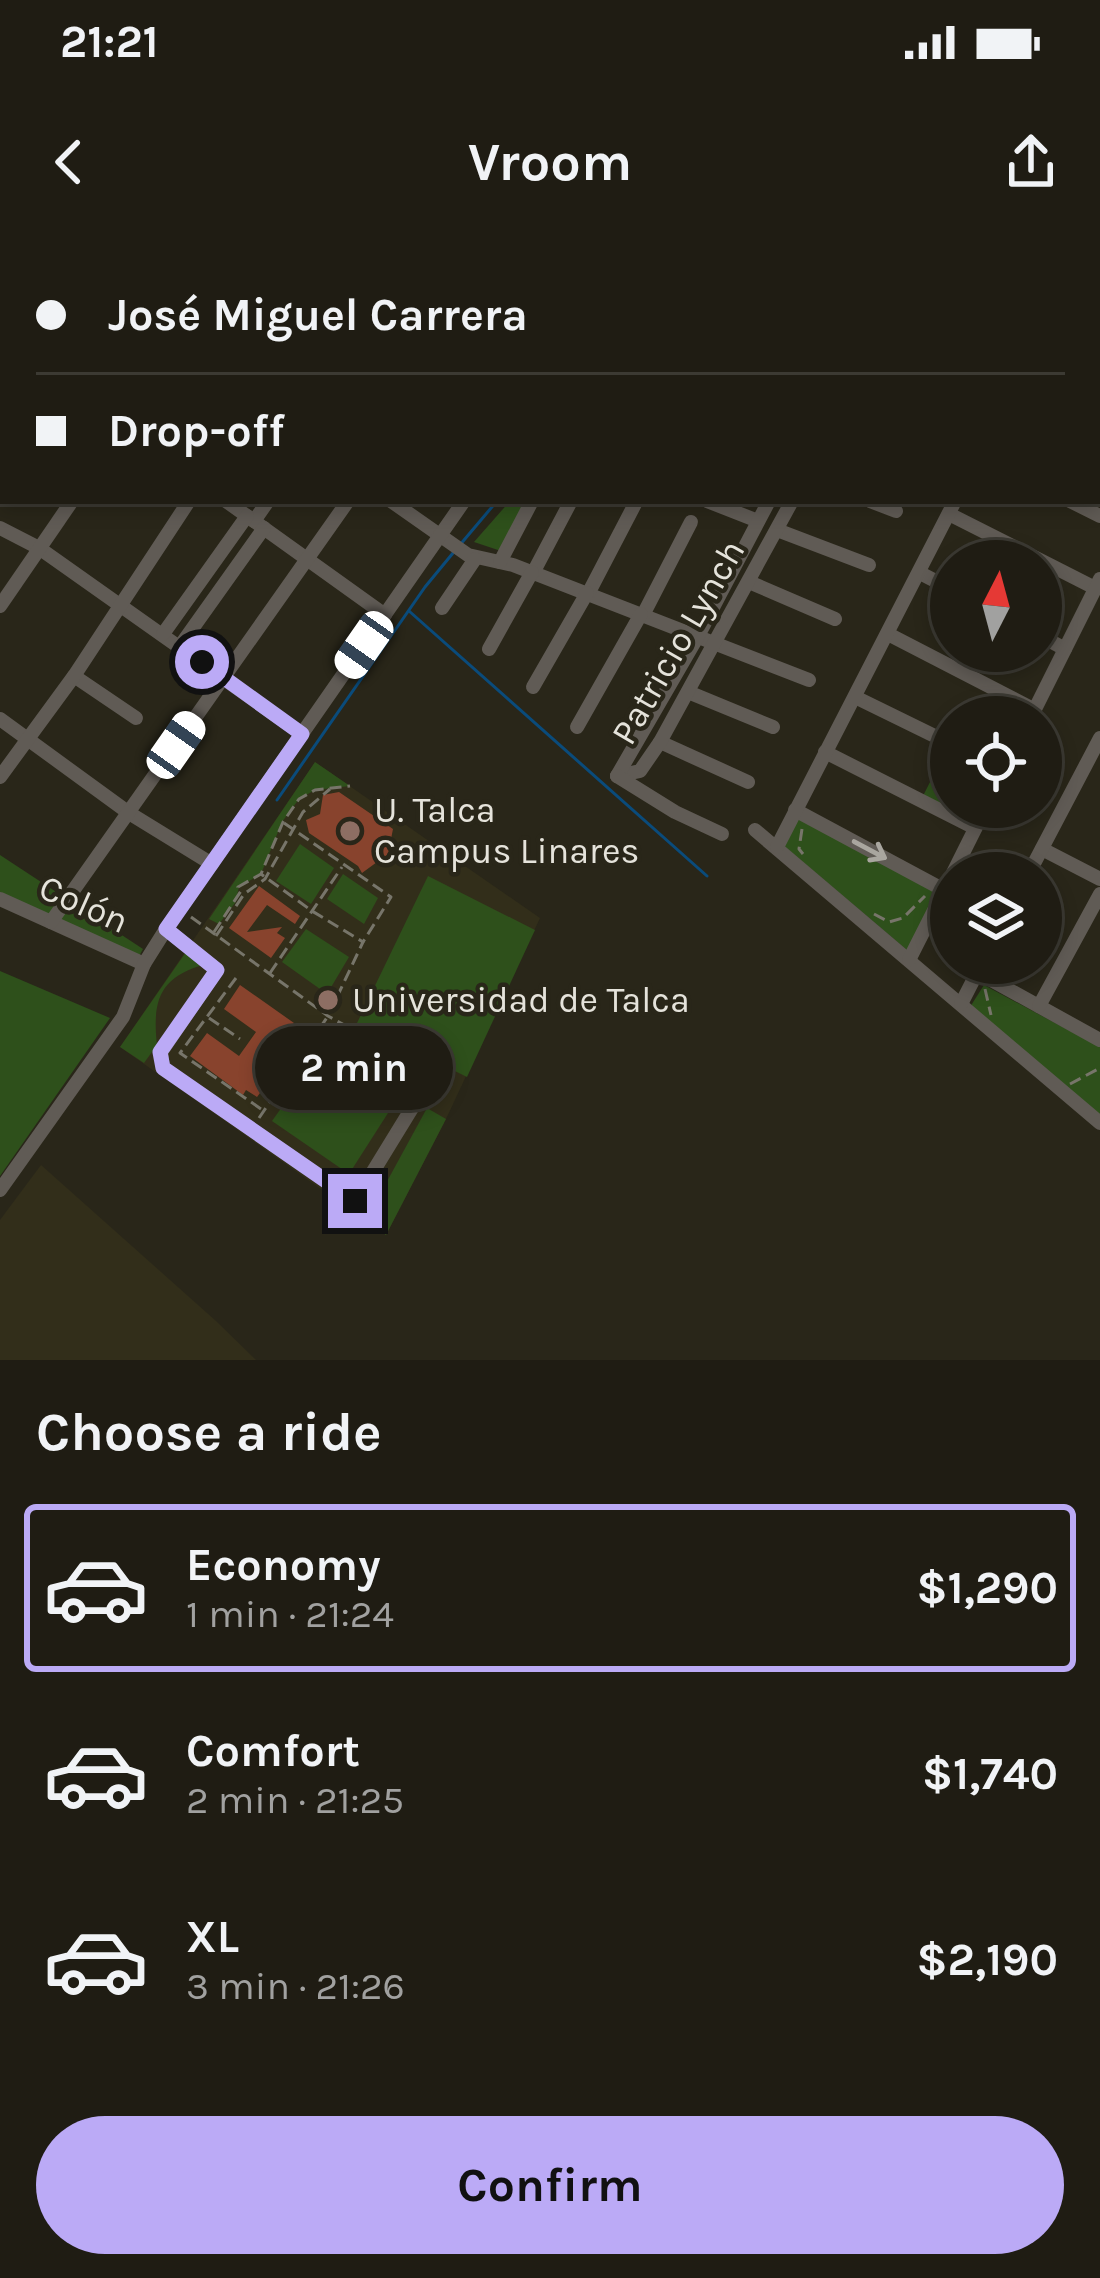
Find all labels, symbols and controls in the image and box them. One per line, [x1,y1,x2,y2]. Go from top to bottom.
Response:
text: 21:21 [60,16,159,68]
icon: back [36,129,102,195]
icon: share [998,129,1064,195]
text: Vroom [468,130,632,194]
text: José Miguel Carrera [108,289,528,341]
text: Drop-off [108,405,285,457]
street label: Patricio Lynch [603,532,753,752]
north arrow [930,540,1062,672]
map controls [930,540,1062,984]
car [329,605,399,685]
route start [175,635,229,689]
button: locate [930,696,1062,828]
car [141,705,211,785]
place label: U. Talca Campus Linares [374,789,639,872]
marker: U. Talca Campus Linares [337,818,363,844]
one-way arrow [851,839,886,862]
button: layers [930,852,1062,984]
street label: Colón [33,866,135,942]
place label: Universidad de Talca [352,979,690,1021]
marker: Universidad de Talca [315,987,341,1013]
callout: 2 min [256,1027,454,1111]
text: 2 min [300,1045,408,1091]
route end [328,1174,382,1228]
text: Choose a ride [36,1400,382,1464]
icon: car [42,1534,150,1642]
text: Economy [186,1539,381,1591]
text: $1,290 [916,1562,1058,1614]
text: 1 min · 21:24 [186,1591,394,1637]
icon: car [42,1720,150,1828]
text: Comfort [186,1725,360,1777]
text: $1,740 [922,1748,1058,1800]
text: 2 min · 21:25 [186,1777,404,1823]
icon: car [42,1906,150,2014]
text: XL [186,1911,239,1963]
text: $2,190 [916,1934,1058,1986]
text: 3 min · 21:26 [186,1963,405,2009]
button: Confirm [36,2116,1064,2254]

